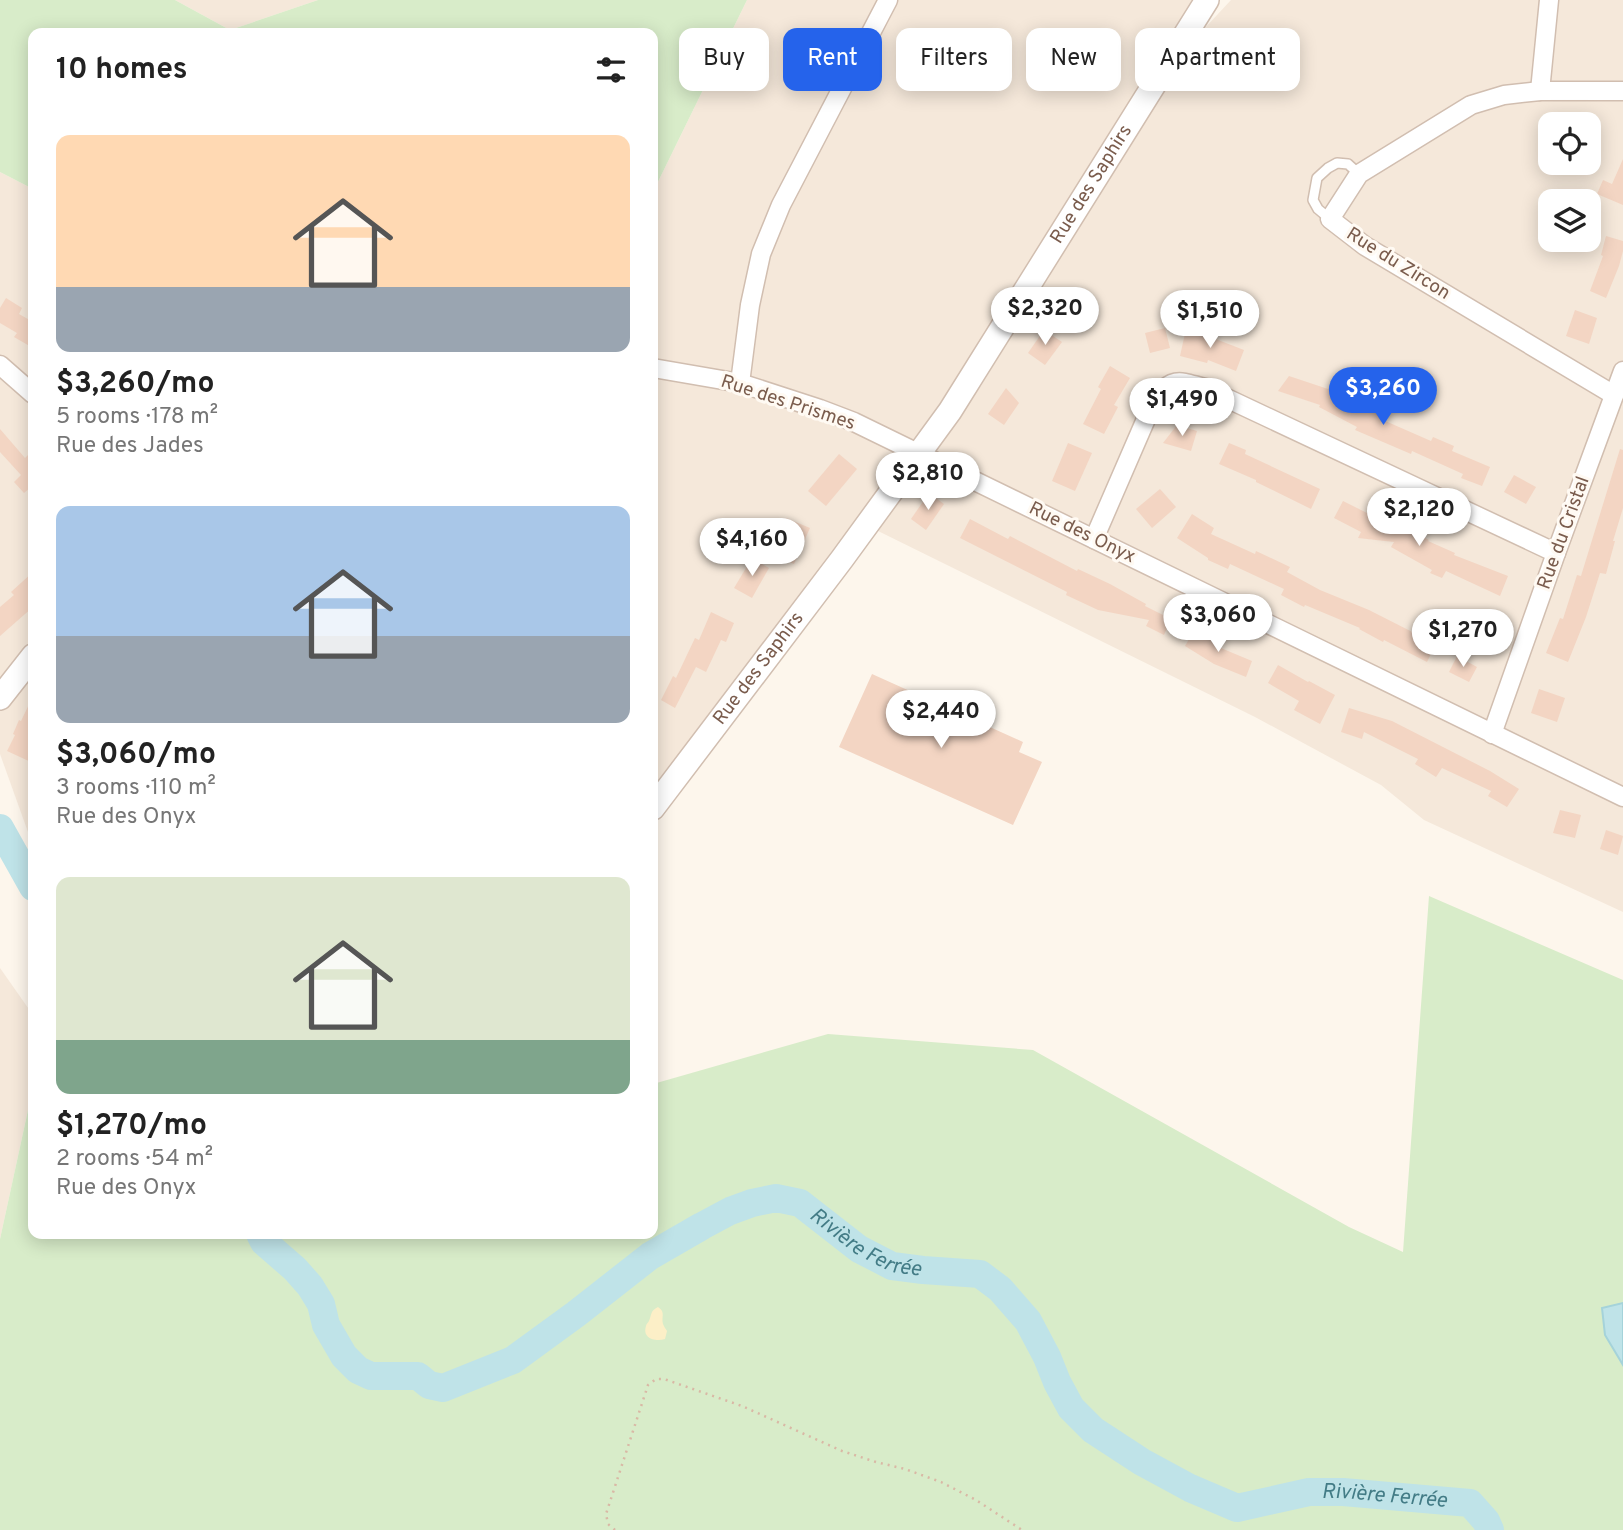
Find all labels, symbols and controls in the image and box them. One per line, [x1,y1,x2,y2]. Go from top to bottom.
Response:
chip: Buy [679,28,769,91]
chip: Rent [783,28,882,91]
chip: Filters [896,28,1012,91]
chip: New [1026,28,1121,91]
chip: Apartment [1135,28,1300,91]
icon: filters [592,51,630,89]
text: 10 homes [56,52,187,89]
map controls [1538,112,1601,252]
button: locate [1538,112,1601,175]
street label: Rue des Saphirs [1045,121,1138,248]
icon: home [280,180,406,306]
button: layers [1538,189,1601,252]
street label: Rue du Zircon [1341,222,1455,306]
pin: $2,320 [988,288,1102,347]
pin: $1,510 [1153,290,1267,350]
text: $2,320 [1007,295,1083,324]
text: $1,510 [1176,298,1244,327]
text: $3,260/mo [56,366,215,403]
pin: $3,260 [1326,368,1440,427]
street label: Rue des Prismes [718,370,858,436]
text: $3,260 [1345,375,1421,404]
pin: $1,490 [1125,378,1239,438]
text: $1,490 [1145,386,1219,415]
text: 5 rooms · 178 m² [56,403,218,432]
text: Rue des Jades [56,432,204,461]
pin: $2,810 [871,452,985,512]
text: $2,810 [892,460,964,489]
street label: Rue du Cristal [1532,473,1596,593]
pin: $2,120 [1362,489,1476,548]
text: $2,120 [1383,496,1455,525]
street label: Rue des Onyx [1025,497,1140,569]
pin: $4,160 [695,518,809,578]
text: $4,160 [716,526,788,555]
icon: home [280,551,406,677]
pin: $3,060 [1161,594,1275,654]
text: $3,060 [1179,602,1257,631]
street label: Rue des Saphirs [708,607,809,730]
pin: $1,270 [1406,610,1520,669]
text: $1,270 [1428,617,1498,646]
pin: $2,440 [884,690,998,750]
text: $2,440 [902,698,980,727]
text: $3,060/mo [56,737,216,774]
text: 3 rooms · 110 m² [56,774,216,803]
text: Rue des Onyx [56,803,196,832]
icon: home [280,922,406,1048]
text: $1,270/mo [56,1108,207,1145]
text: 2 rooms · 54 m² [56,1145,213,1174]
text: Rue des Onyx [56,1174,196,1203]
water label: Rivière Ferrée [804,1202,924,1283]
water label: Rivière Ferrée [1322,1478,1449,1515]

